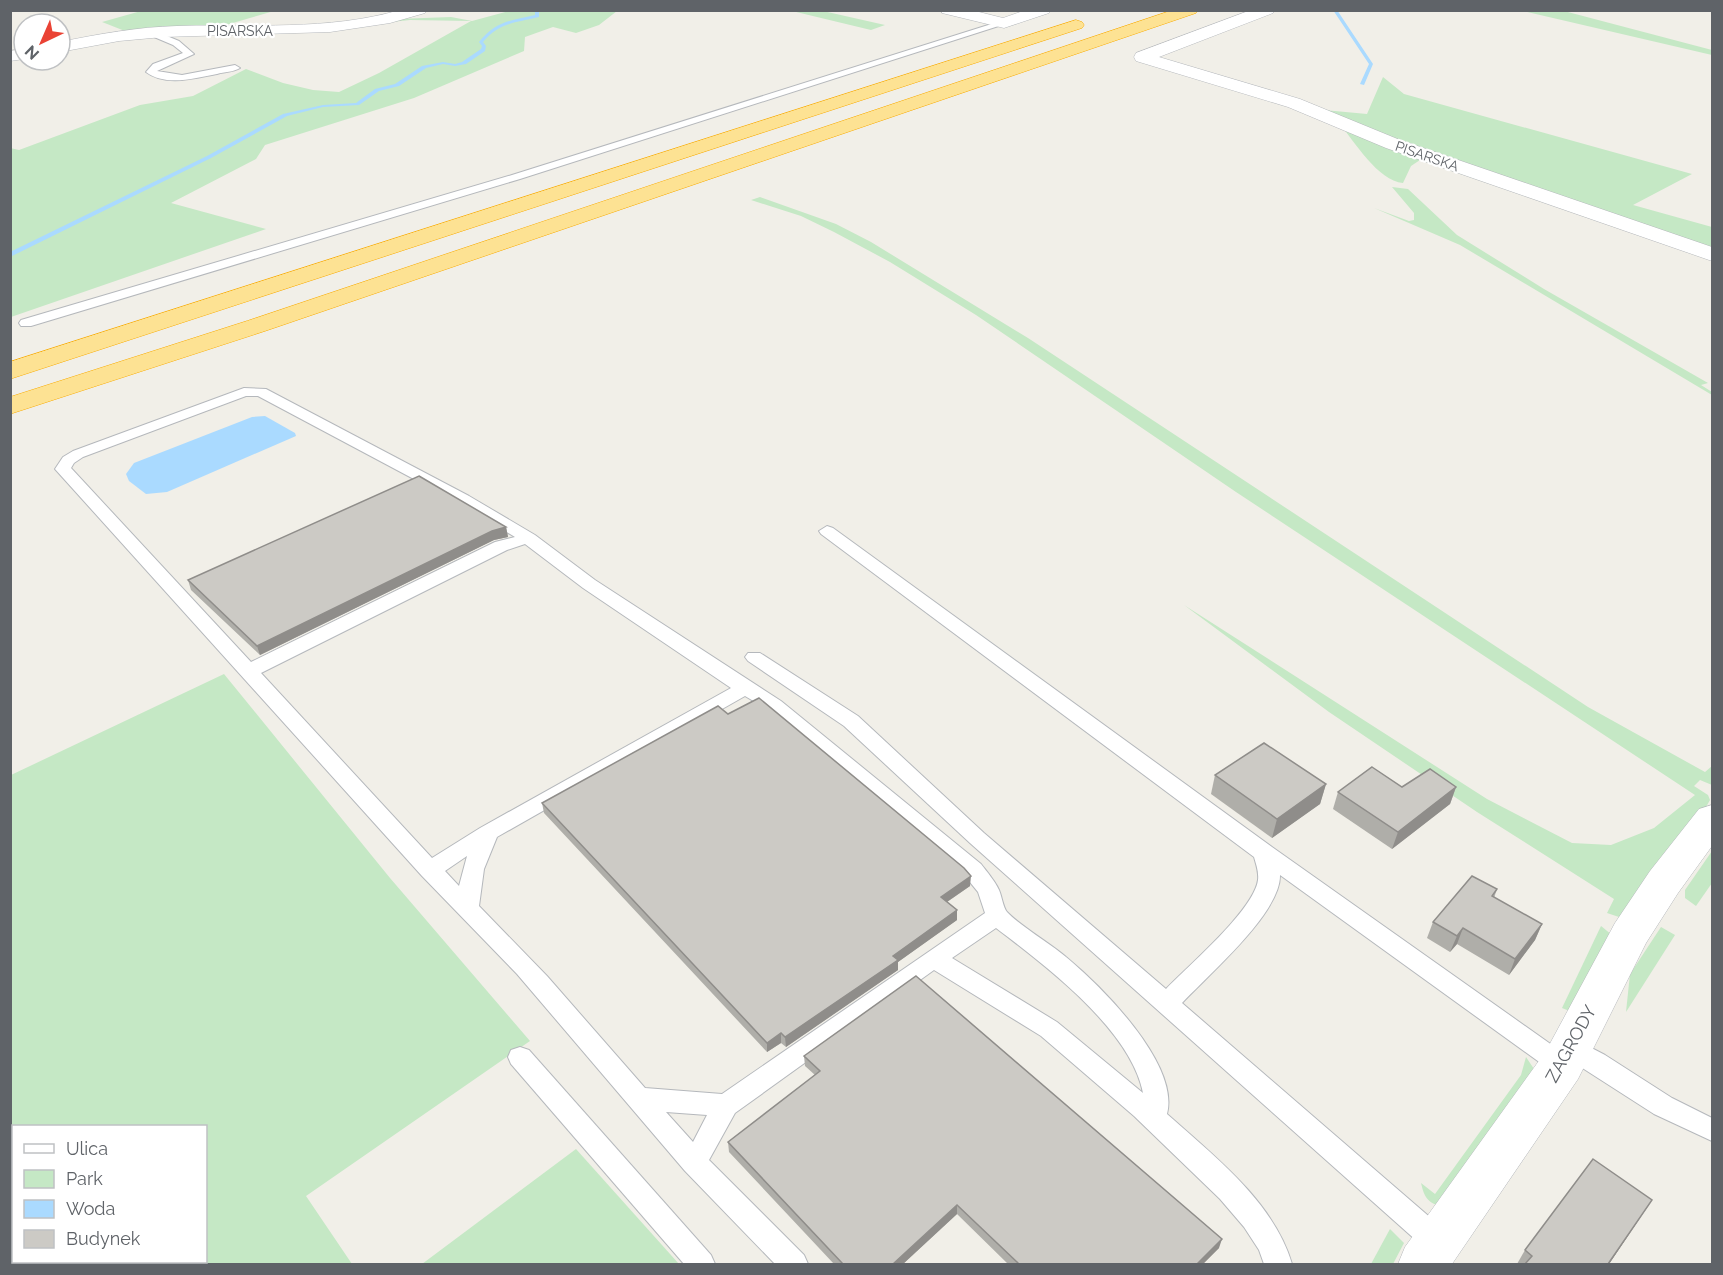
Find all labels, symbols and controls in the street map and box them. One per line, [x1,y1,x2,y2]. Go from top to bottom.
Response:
north arrow [12,12,72,72]
street label: PISARSKA [207,23,274,39]
text: N [21,41,43,64]
street label: PISARSKA [1393,138,1461,174]
street label: ZAGRODY [1541,1001,1600,1086]
legend [12,1125,207,1263]
text: Ulica [66,1138,108,1159]
text: Park [66,1168,103,1189]
text: Woda [66,1198,115,1219]
text: Budynek [66,1228,141,1249]

